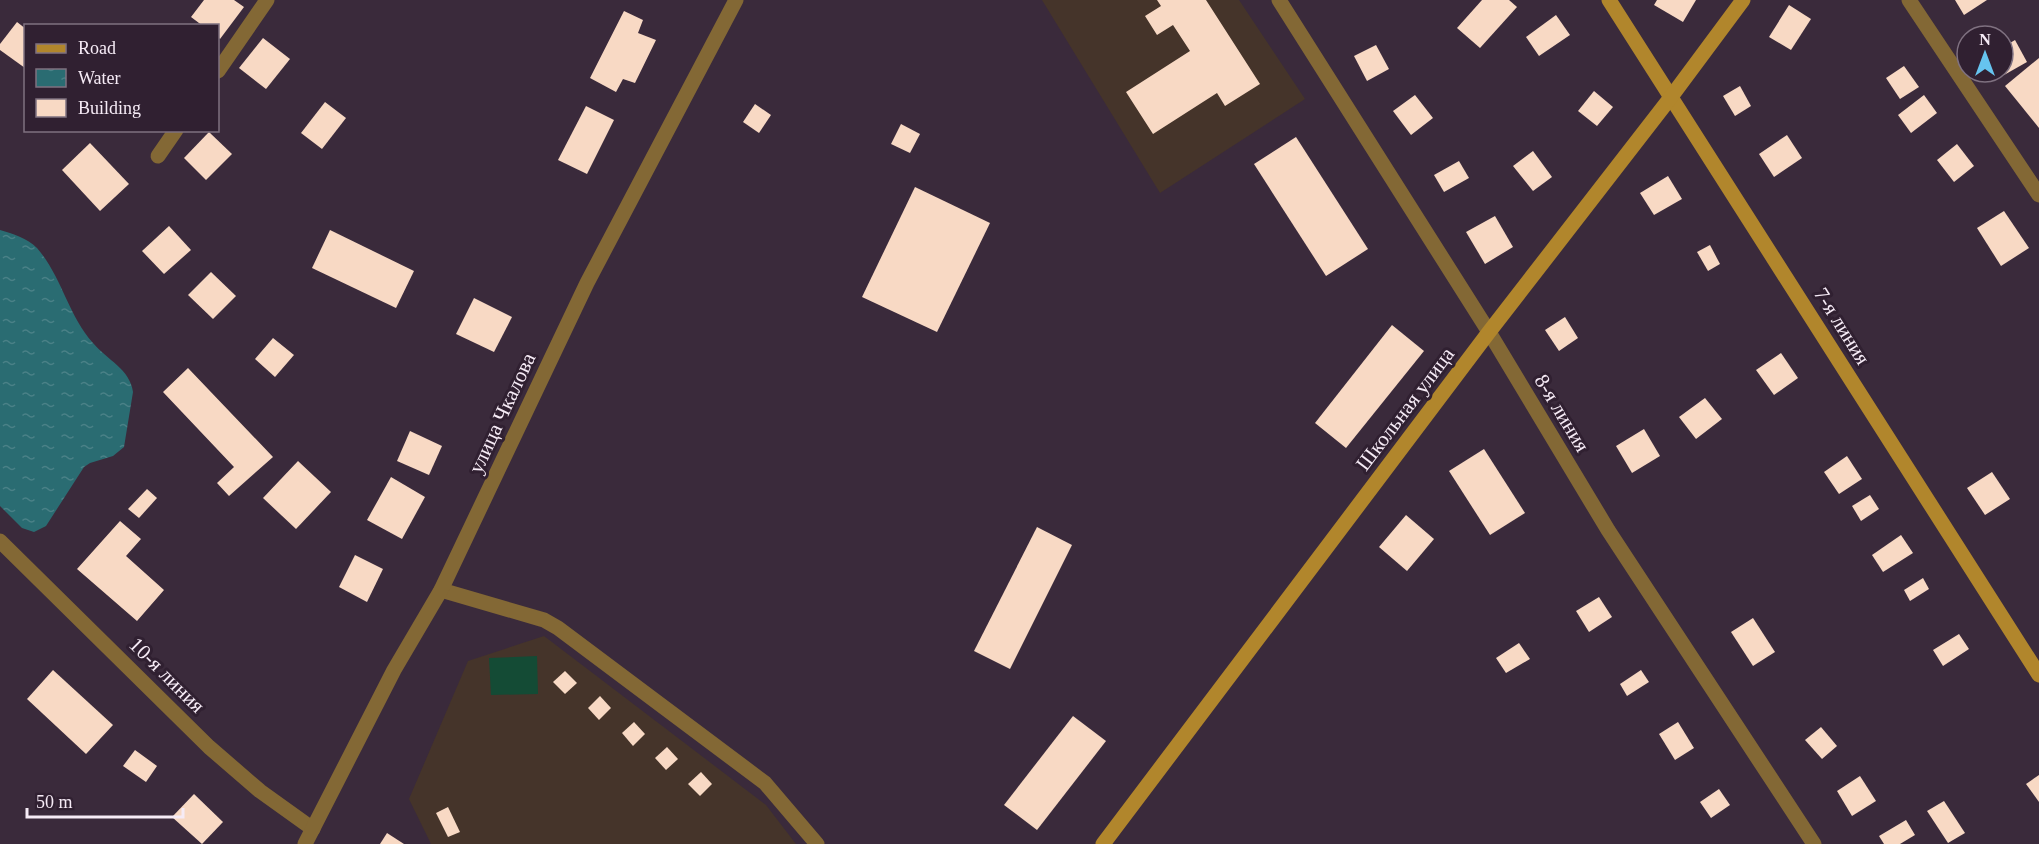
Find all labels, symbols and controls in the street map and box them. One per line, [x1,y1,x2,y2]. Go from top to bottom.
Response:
legend [24,24,219,132]
north arrow [1955,24,2015,84]
text: N [1979,31,1991,48]
text: Road [78,38,116,58]
text: Water [78,68,121,88]
text: Building [78,98,141,118]
street label: 7-я линия [1809,283,1875,369]
street label: Школьная улица [1351,342,1459,475]
street label: улица Чкалова [464,348,541,477]
street label: 8-я линия [1529,370,1595,456]
street label: 10-я линия [124,632,210,718]
scale bar [27,781,183,819]
text: 50 m [36,792,73,812]

